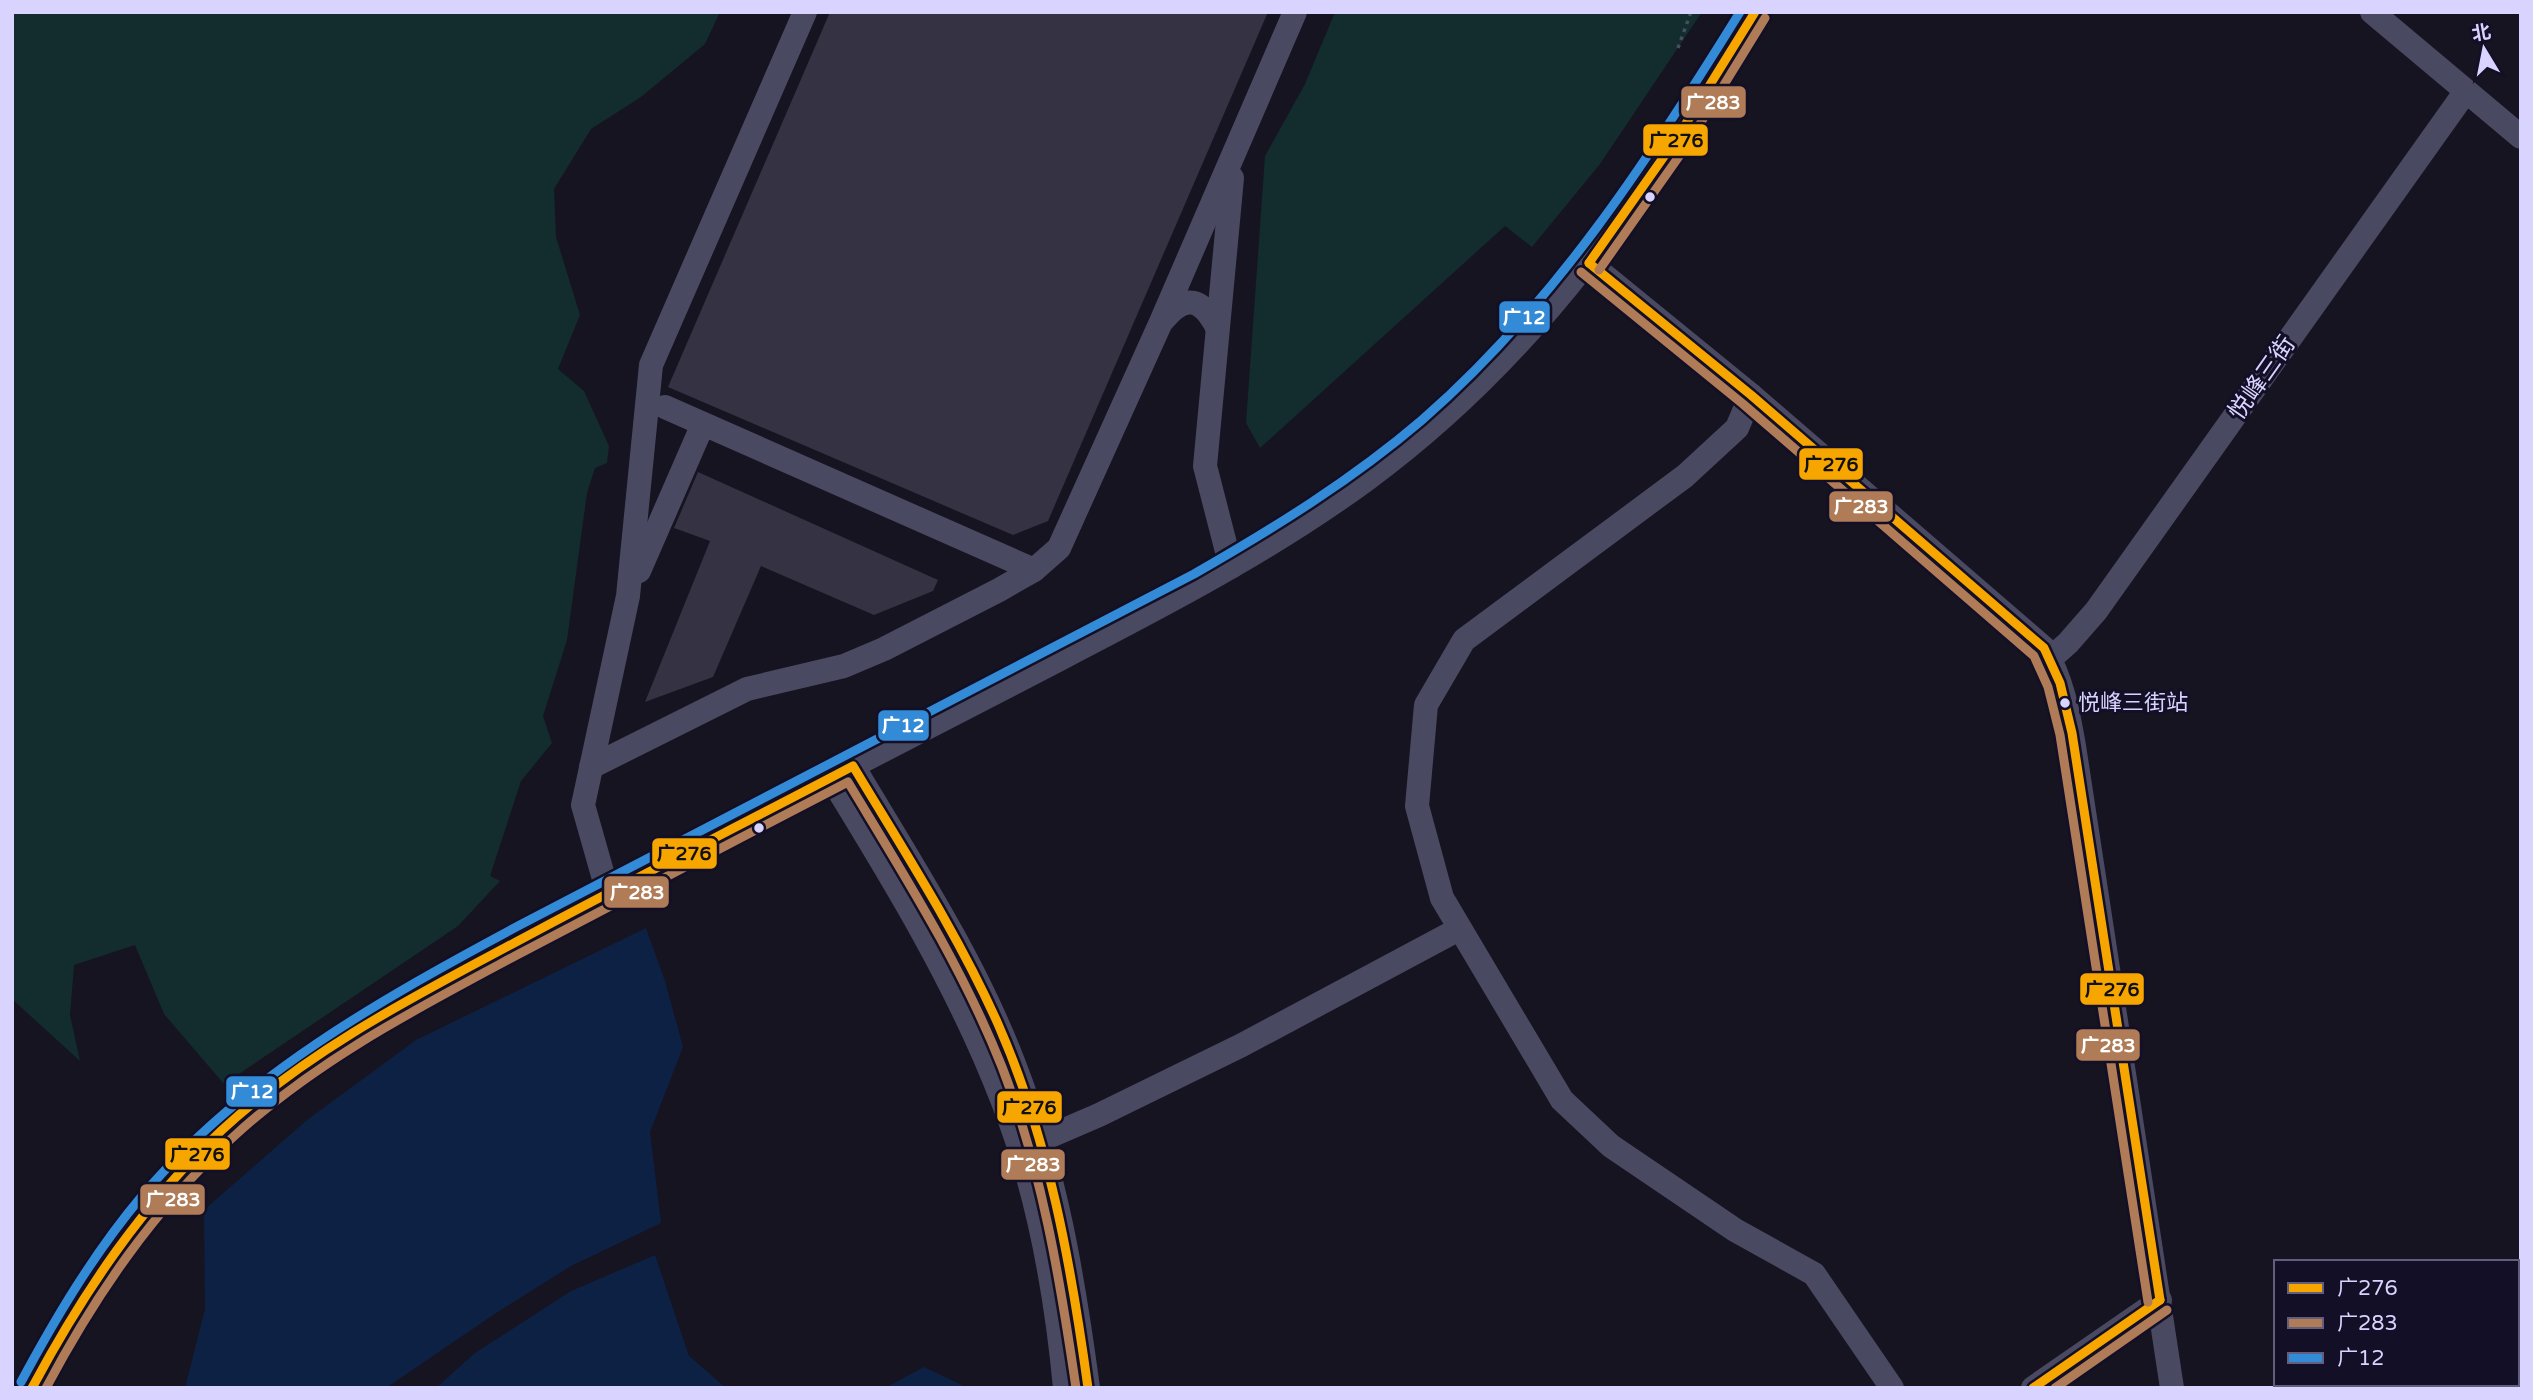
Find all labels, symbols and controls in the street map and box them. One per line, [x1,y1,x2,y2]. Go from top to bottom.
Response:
north arrow [2449,14,2519,84]
text: 北 [2470,21,2492,46]
line badge: 广283 [1680,85,1747,119]
text: 广283 [1686,92,1740,114]
line badge: 广276 [1642,123,1709,157]
text: 广276 [1649,130,1703,152]
unlabelled marker [1643,190,1657,204]
line badge: 广12 [1498,300,1551,334]
text: 广12 [1503,307,1545,329]
street label: 悦峰三街 [2223,330,2301,426]
line badge: 广276 [1798,447,1864,481]
text: 广276 [1804,454,1858,476]
line badge: 广283 [1828,490,1894,523]
text: 广283 [1834,496,1888,518]
place label: 悦峰三街站 [2078,690,2188,716]
marker: 悦峰三街站 [2058,696,2072,710]
line badge: 广12 [877,709,930,742]
text: 广12 [882,715,924,737]
unlabelled marker [752,821,766,835]
line badge: 广276 [651,837,718,870]
text: 广276 [657,843,711,865]
line badge: 广283 [603,875,670,909]
text: 广283 [610,882,664,904]
line badge: 广276 [2079,972,2145,1006]
text: 广276 [2085,979,2139,1001]
line badge: 广283 [2075,1028,2141,1062]
text: 广283 [2081,1035,2135,1057]
line badge: 广12 [225,1075,278,1108]
text: 广12 [231,1081,273,1103]
line badge: 广276 [996,1090,1063,1124]
text: 广276 [1002,1097,1056,1119]
line badge: 广276 [164,1137,231,1171]
text: 广276 [170,1144,224,1166]
line badge: 广283 [1000,1148,1066,1181]
text: 广283 [1006,1154,1060,1176]
line badge: 广283 [139,1183,206,1216]
text: 广283 [146,1189,200,1211]
legend [2274,1260,2519,1386]
text: 广276 [2337,1276,2398,1301]
text: 广283 [2337,1311,2398,1336]
text: 广12 [2337,1346,2384,1371]

